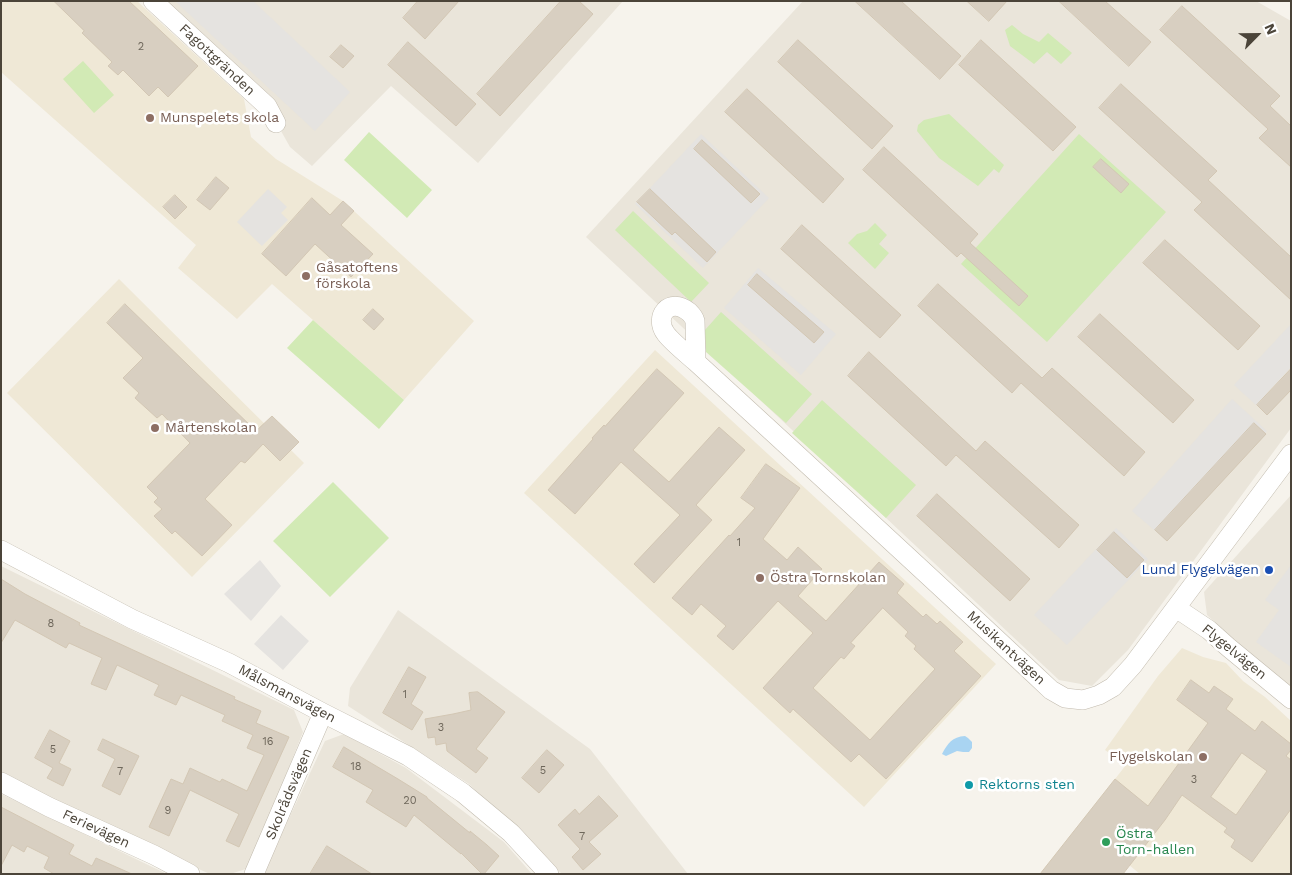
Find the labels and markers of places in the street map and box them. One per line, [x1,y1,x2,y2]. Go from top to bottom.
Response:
place label: Munspelets skola [160,110,279,126]
marker: Munspelets skola [144,112,156,124]
place label: Gåsatoftens förskola [316,260,398,292]
marker: Gåsatoftens förskola [300,270,312,282]
place label: Mårtenskolan [165,420,257,436]
marker: Mårtenskolan [149,422,161,434]
place label: Lund Flygelvägen [1141,562,1259,578]
marker: Lund Flygelvägen [1263,564,1275,576]
place label: Östra Tornskolan [770,570,886,586]
marker: Östra Tornskolan [754,572,766,584]
place label: Flygelskolan [1109,749,1193,765]
marker: Flygelskolan [1197,751,1209,763]
place label: Rektorns sten [979,777,1075,793]
marker: Rektorns sten [963,779,975,791]
place label: Östra Torn-hallen [1116,826,1195,859]
marker: Östra Torn-hallen [1100,836,1112,848]

